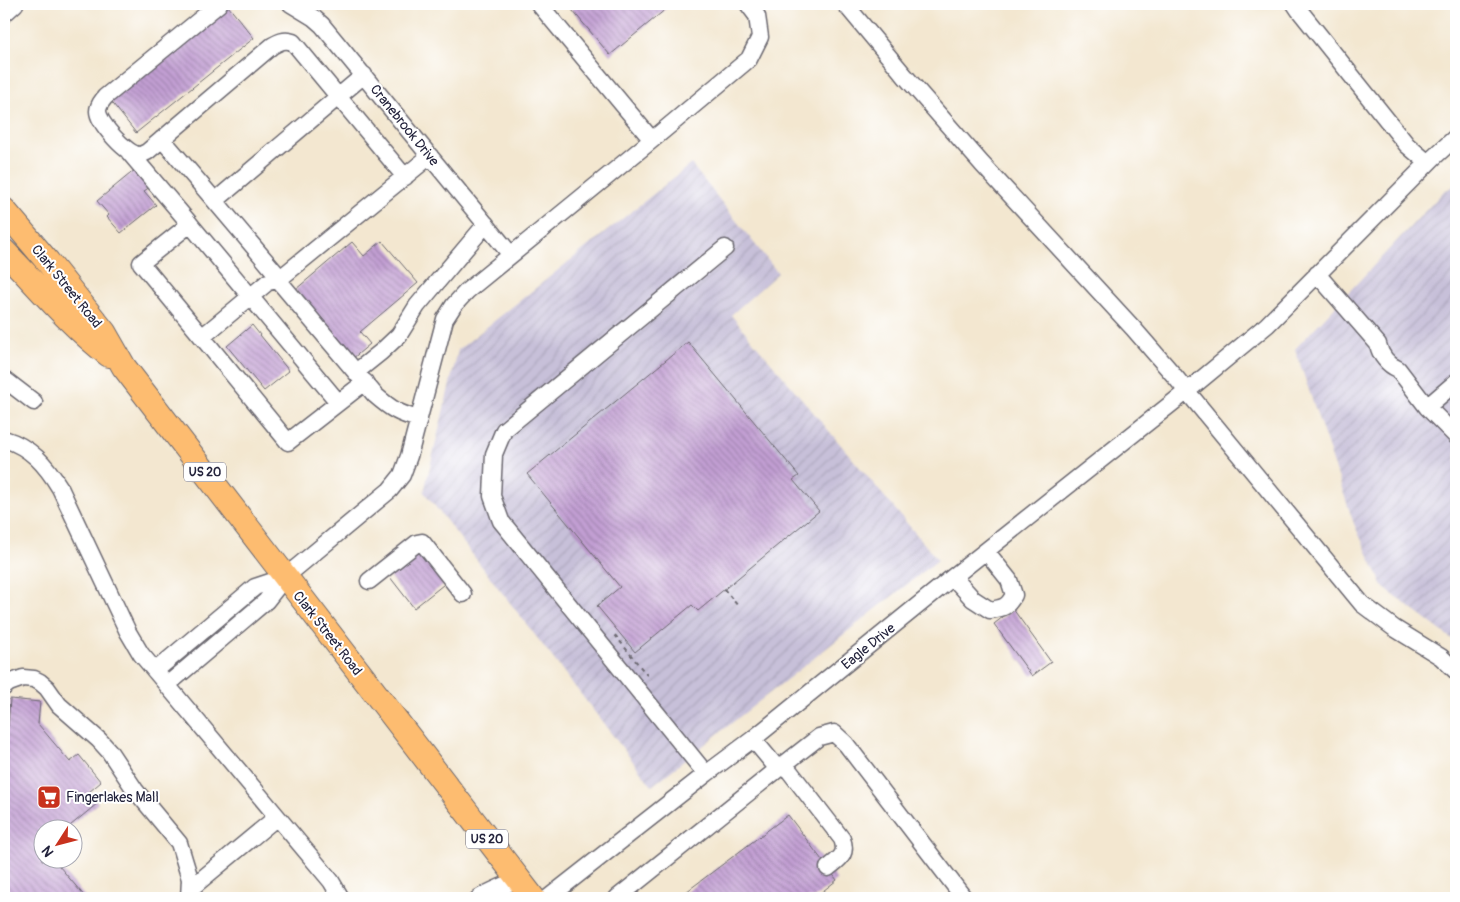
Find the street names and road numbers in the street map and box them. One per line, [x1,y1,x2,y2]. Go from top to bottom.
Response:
street label: Cranebrook Drive [367,81,443,170]
street label: Clark Street Road [28,241,106,332]
road number: US 20 [184,462,226,482]
street label: Clark Street Road [289,588,366,679]
street label: Eagle Drive [838,620,899,673]
road number: US 20 [466,830,508,849]

